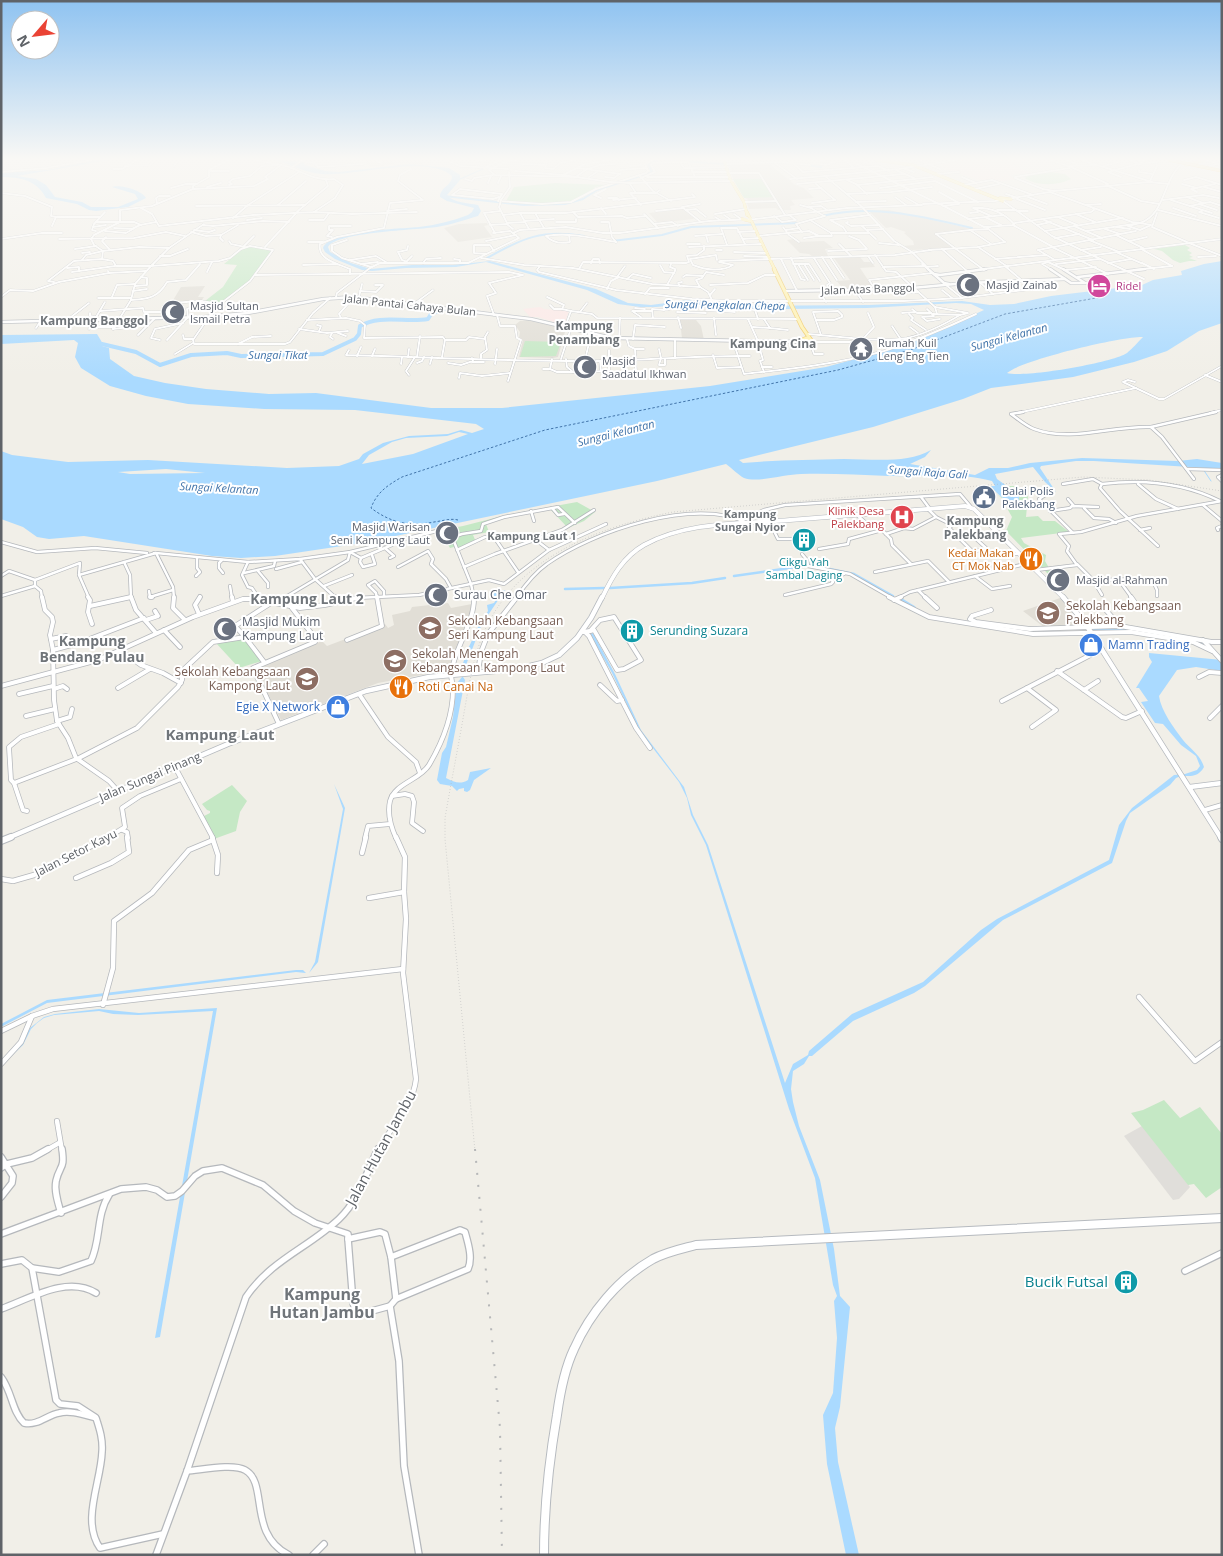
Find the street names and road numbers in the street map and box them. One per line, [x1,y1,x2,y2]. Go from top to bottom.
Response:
street label: Jalan Atas Banggol [820,279,915,298]
street label: Jalan Pantai Cahaya Bulan [342,290,477,319]
street label: Jalan Sungai Pinang [95,747,204,806]
street label: Jalan Setor Kayu [31,824,120,881]
street label: Jalan Hutan Jambu [339,1086,420,1211]

